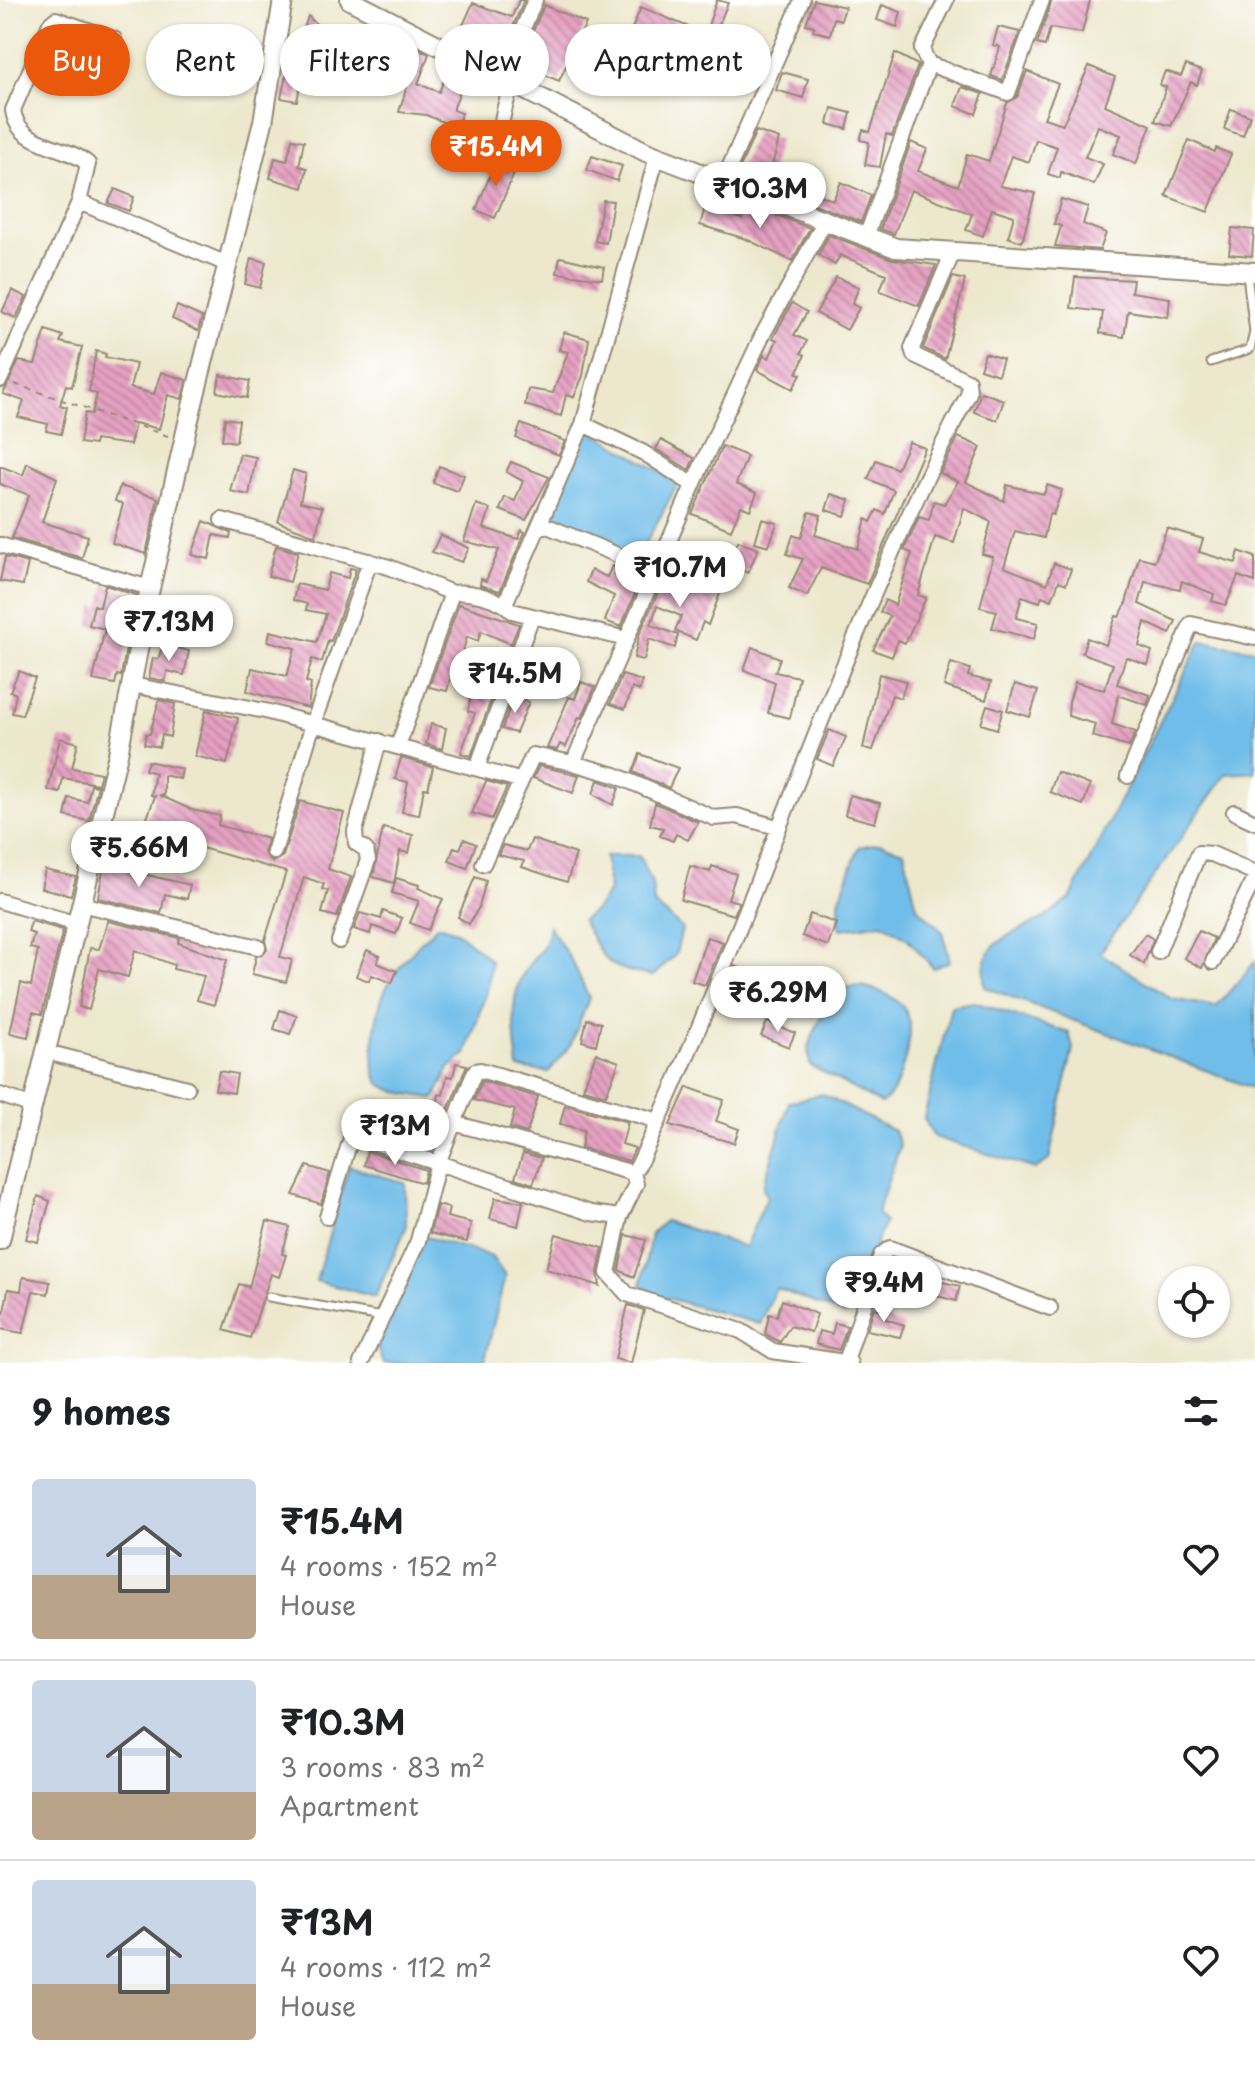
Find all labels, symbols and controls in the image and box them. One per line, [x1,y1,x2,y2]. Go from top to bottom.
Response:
chip: Buy [24,24,130,96]
chip: Rent [146,24,264,96]
chip: Filters [280,24,419,96]
chip: New [435,24,549,96]
chip: Apartment [565,24,771,96]
pin: ₹15.4M [431,120,561,188]
text: ₹15.4M [449,126,543,165]
pin: ₹10.3M [695,162,825,230]
text: ₹10.3M [712,168,808,207]
pin: ₹10.7M [615,541,745,609]
text: ₹10.7M [633,547,727,586]
pin: ₹7.13M [104,595,234,663]
text: ₹7.13M [123,601,215,640]
pin: ₹14.5M [450,647,580,715]
text: ₹14.5M [468,653,562,692]
pin: ₹5.66M [74,821,204,889]
text: ₹5.66M [89,827,189,866]
pin: ₹6.29M [713,966,843,1034]
text: ₹6.29M [728,972,828,1011]
pin: ₹13M [348,1099,442,1167]
text: ₹13M [359,1105,431,1144]
pin: ₹9.4M [828,1256,940,1324]
text: ₹9.4M [844,1262,924,1301]
map controls [1158,1266,1230,1338]
button: locate [1158,1266,1230,1338]
text: 9 homes [32,1385,171,1437]
icon: filters [1179,1389,1223,1433]
text: ₹15.4M [280,1494,404,1546]
icon: home [96,1511,192,1607]
icon: heart [1179,1537,1223,1581]
text: 4 rooms · 152 m² [280,1546,498,1585]
text: House [280,1585,356,1624]
text: ₹10.3M [280,1695,406,1747]
icon: home [96,1712,192,1808]
icon: heart [1179,1738,1223,1782]
text: 3 rooms · 83 m² [280,1747,485,1786]
text: Apartment [280,1786,419,1825]
text: ₹13M [280,1895,374,1947]
icon: home [96,1912,192,2008]
icon: heart [1179,1938,1223,1982]
text: 4 rooms · 112 m² [280,1947,492,1986]
text: House [280,1986,356,2025]

